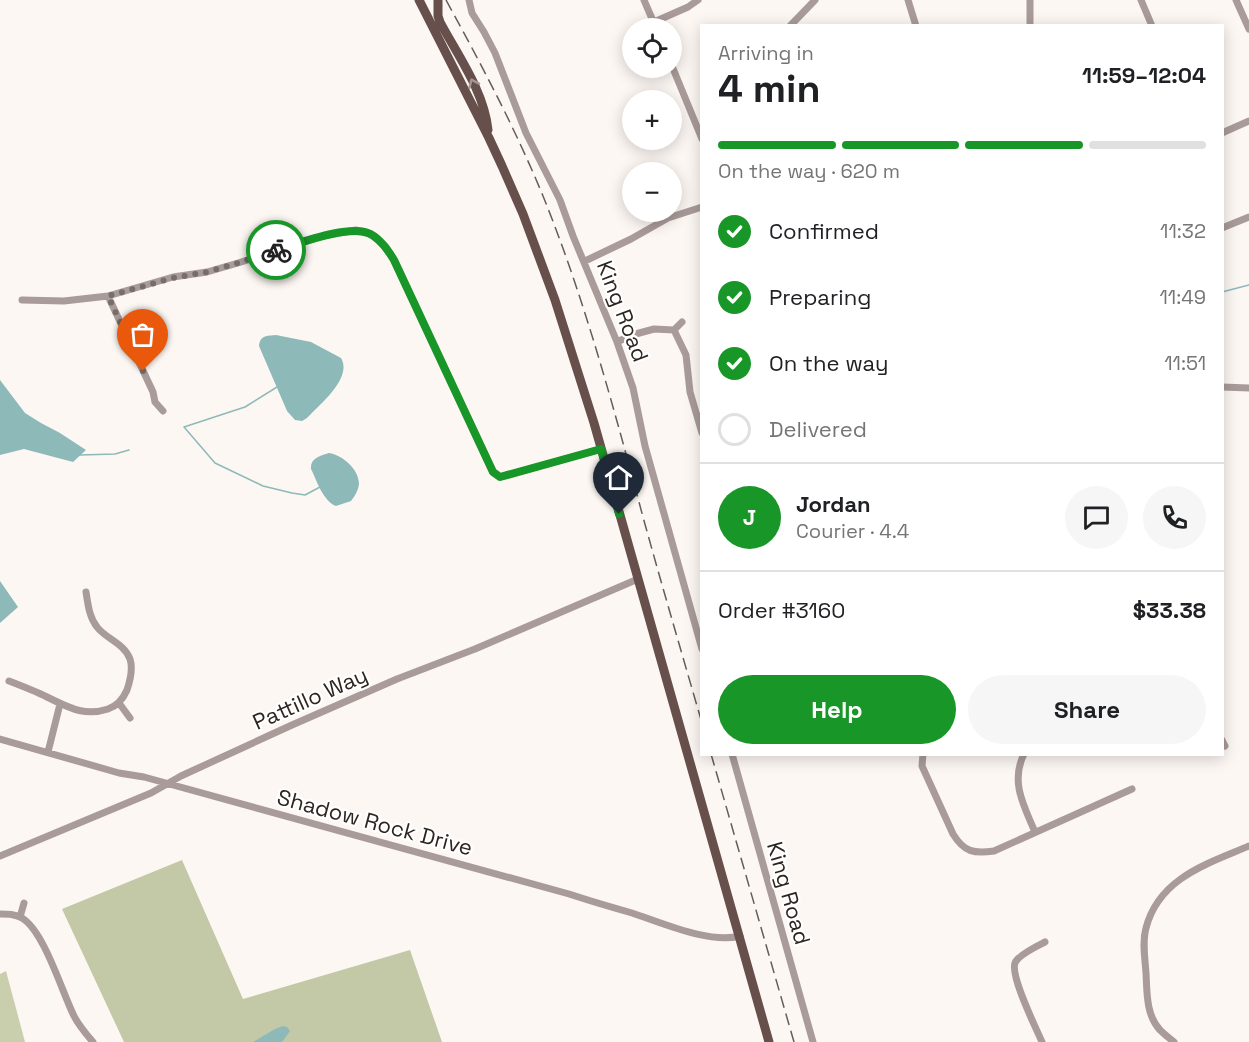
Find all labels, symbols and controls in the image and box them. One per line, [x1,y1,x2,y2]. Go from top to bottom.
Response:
map controls [622,18,682,222]
button: locate [622,18,682,78]
text: Arriving in [718,40,814,66]
text: 11:59–12:04 [1082,61,1206,89]
text: 4 min [718,64,820,113]
one-way arrow [468,78,480,89]
button: + [622,90,682,150]
text: On the way · 620 m [718,158,900,184]
button: − [622,162,682,222]
icon: check [718,215,751,248]
text: Confirmed [769,217,879,245]
text: 11:32 [1160,218,1206,244]
courier [246,220,306,280]
icon: bike [260,234,293,267]
street label: King Road [591,256,655,366]
icon: check [718,281,751,314]
text: Preparing [769,283,871,311]
text: 11:49 [1159,284,1206,310]
pin [117,309,168,371]
icon: bag [126,318,159,351]
icon: check [718,347,751,380]
text: On the way [769,349,888,377]
text: 11:51 [1164,350,1206,376]
text: Delivered [769,415,867,443]
pin [593,452,644,514]
icon: home [602,461,635,494]
button: chat [1065,486,1128,549]
button: phone [1143,486,1206,549]
text: Jordan [796,490,871,518]
text: J [743,503,756,531]
text: Courier · 4.4 [796,518,909,544]
text: Order #3160 [718,596,845,624]
text: $33.38 [1133,596,1206,624]
street label: Pattillo Way [248,660,372,736]
button: Help [718,675,956,744]
button: Share [968,675,1206,744]
street label: Shadow Rock Drive [274,782,476,862]
street label: King Road [761,838,817,948]

